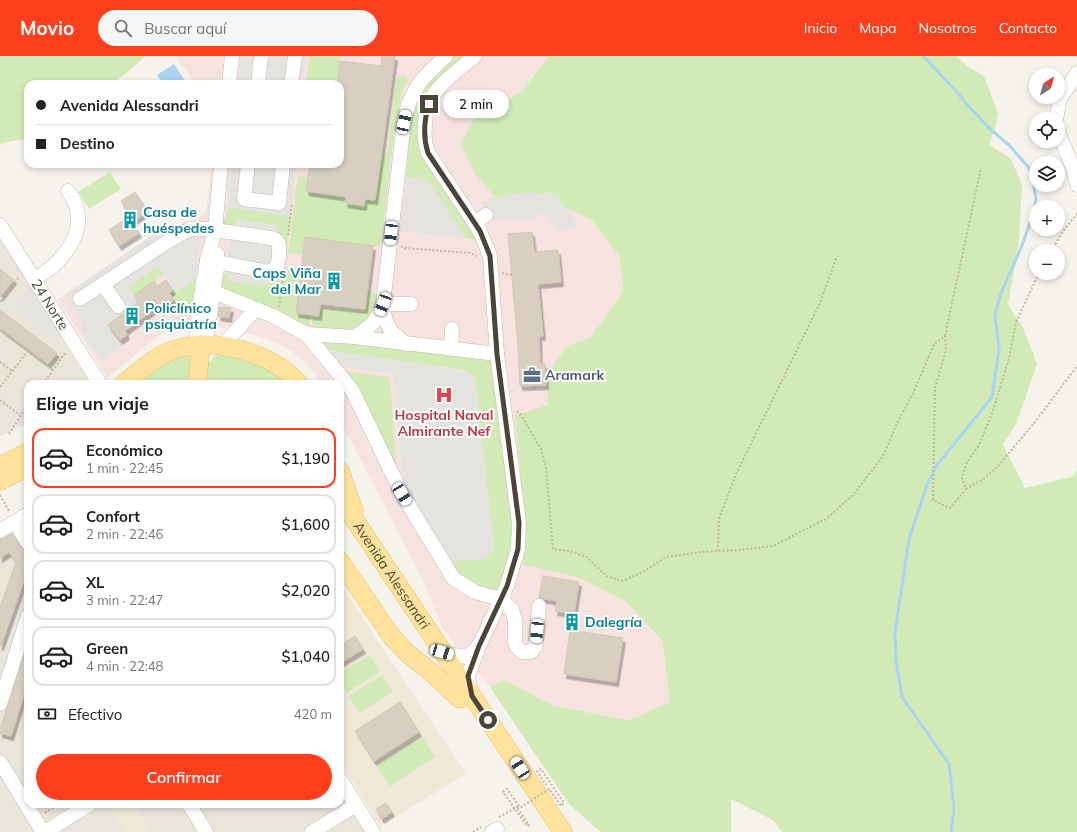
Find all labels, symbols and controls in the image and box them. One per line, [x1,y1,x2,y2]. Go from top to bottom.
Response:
search box [98,10,378,46]
text: Movio [20,16,74,40]
icon: search [112,17,134,39]
text: Buscar aquí [144,19,226,38]
text: Inicio [804,19,837,37]
text: Mapa [859,19,897,37]
text: Nosotros [919,19,977,37]
text: Contacto [999,19,1057,37]
north arrow [1029,68,1065,104]
map controls [1029,68,1065,280]
callout: 2 min [443,90,509,118]
route end [420,95,438,113]
text: Avenida Alessandri [60,96,199,115]
text: 2 min [459,96,493,112]
car [396,109,412,135]
button: locate [1029,112,1065,148]
text: Destino [60,134,115,153]
button: layers [1029,156,1065,192]
button: + [1029,200,1065,236]
place label: Casa de huéspedes [143,203,214,237]
building icon: Casa de huéspedes [120,210,140,230]
car [384,220,398,246]
button: − [1029,244,1065,280]
place label: Caps Viña del Mar [253,264,321,298]
building icon: Caps Viña del Mar [324,271,344,291]
street label: 24 Norte [27,276,73,333]
car [373,291,393,317]
place label: Policlínico psiquiatría [145,299,217,333]
building icon: Policlínico psiquiatría [122,306,142,326]
office icon: Aramark [522,365,542,385]
place label: Aramark [545,366,604,384]
hospital icon: Hospital Naval Almirante Nef [434,385,454,405]
text: Elige un viaje [36,392,149,415]
place label: Hospital Naval Almirante Nef [395,406,493,440]
icon: car [38,440,74,476]
text: Económico [86,441,163,460]
text: $1,190 [281,449,330,468]
text: 1 min · 22:45 [86,460,163,476]
car [391,481,413,507]
icon: car [38,506,74,542]
text: Confort [86,507,140,526]
text: $1,600 [281,515,330,534]
street label: Avenida Alessandri [349,518,434,633]
text: 2 min · 22:46 [86,526,163,542]
icon: car [38,572,74,608]
text: XL [86,573,104,592]
text: $2,020 [281,581,330,600]
text: 3 min · 22:47 [86,592,163,608]
building icon: Dalegría [562,612,582,632]
place label: Dalegría [585,613,642,631]
car [530,619,544,643]
icon: car [38,638,74,674]
text: Green [86,639,128,658]
car [429,643,455,661]
text: $1,040 [281,647,330,666]
text: 4 min · 22:48 [86,658,163,674]
icon: cash [36,703,58,725]
text: Efectivo [68,705,122,724]
text: 420 m [294,706,332,722]
route start [479,711,497,729]
button: Confirmar [36,754,332,800]
car [508,755,532,781]

